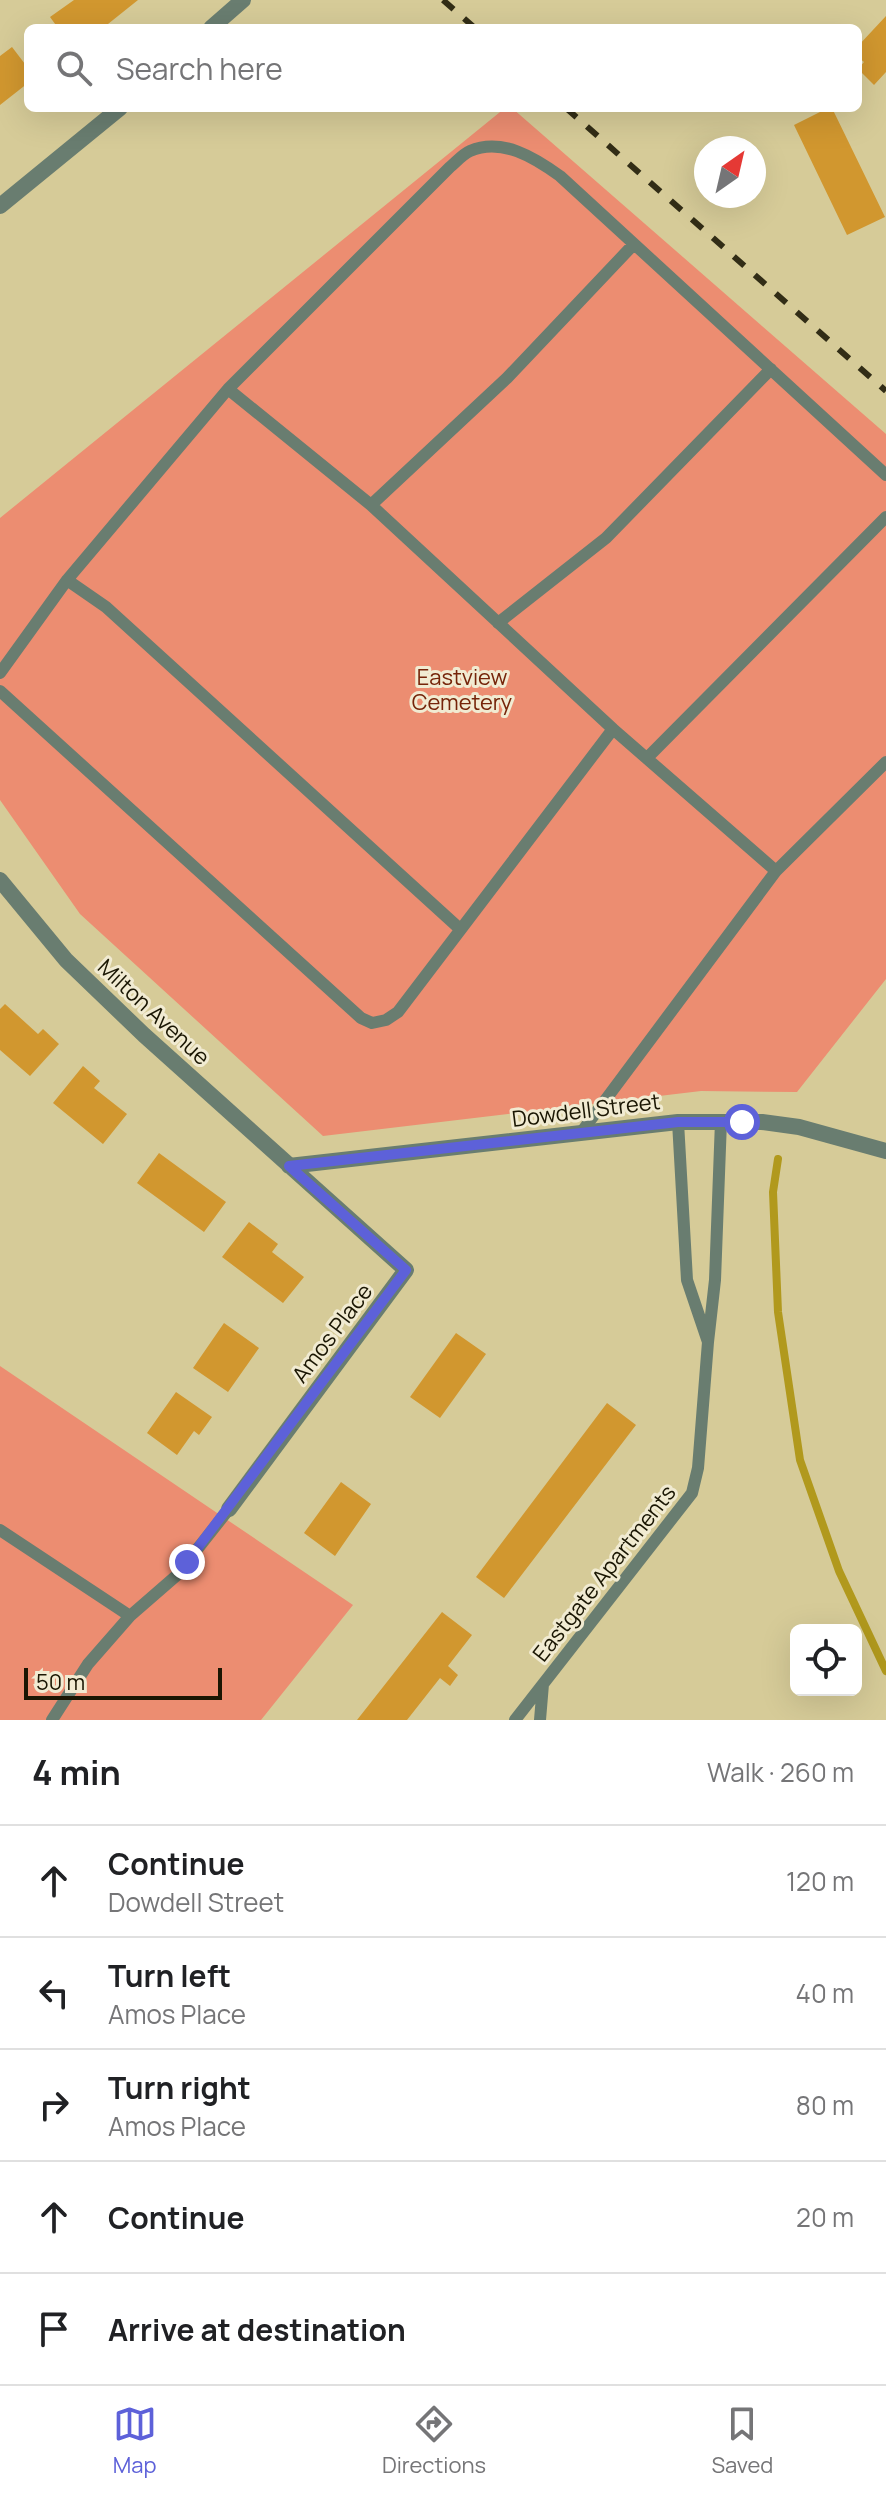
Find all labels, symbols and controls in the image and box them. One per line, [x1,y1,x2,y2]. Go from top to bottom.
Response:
search box [24,24,862,112]
icon: search [52,46,96,90]
text: Search here [116,48,283,89]
north arrow [694,136,766,208]
park label: Eastview Cemetery [412,662,513,717]
street label: Milton Avenue [92,952,217,1072]
street label: Dowdell Street [510,1086,662,1134]
route start [724,1104,760,1140]
street label: Amos Place [285,1277,379,1389]
street label: Eastgate Apartments [526,1478,682,1668]
route end [169,1544,205,1580]
map controls [790,1624,862,1696]
button: locate [790,1624,862,1696]
scale bar [24,1664,222,1700]
text: 50 m [36,1667,85,1697]
text: 4 min [32,1749,121,1795]
text: Walk · 260 m [707,1754,854,1790]
text: Continue [108,1843,244,1884]
icon: ahead [32,1859,76,1903]
text: 120 m [786,1863,854,1899]
text: Dowdell Street [108,1884,284,1920]
text: Turn left [108,1955,231,1996]
icon: left [32,1971,76,2015]
text: 40 m [796,1975,854,2011]
text: Amos Place [108,1996,246,2032]
text: Turn right [108,2067,251,2108]
icon: right [32,2083,76,2127]
text: 80 m [796,2087,854,2123]
text: Amos Place [108,2108,246,2144]
icon: ahead [32,2195,76,2239]
text: Continue [108,2197,244,2238]
text: 20 m [796,2199,854,2235]
icon: arrive [32,2307,76,2351]
text: Arrive at destination [108,2309,406,2350]
tab: Map [113,2402,157,2480]
tab: Directions [382,2402,486,2480]
tab: Saved [711,2402,773,2480]

